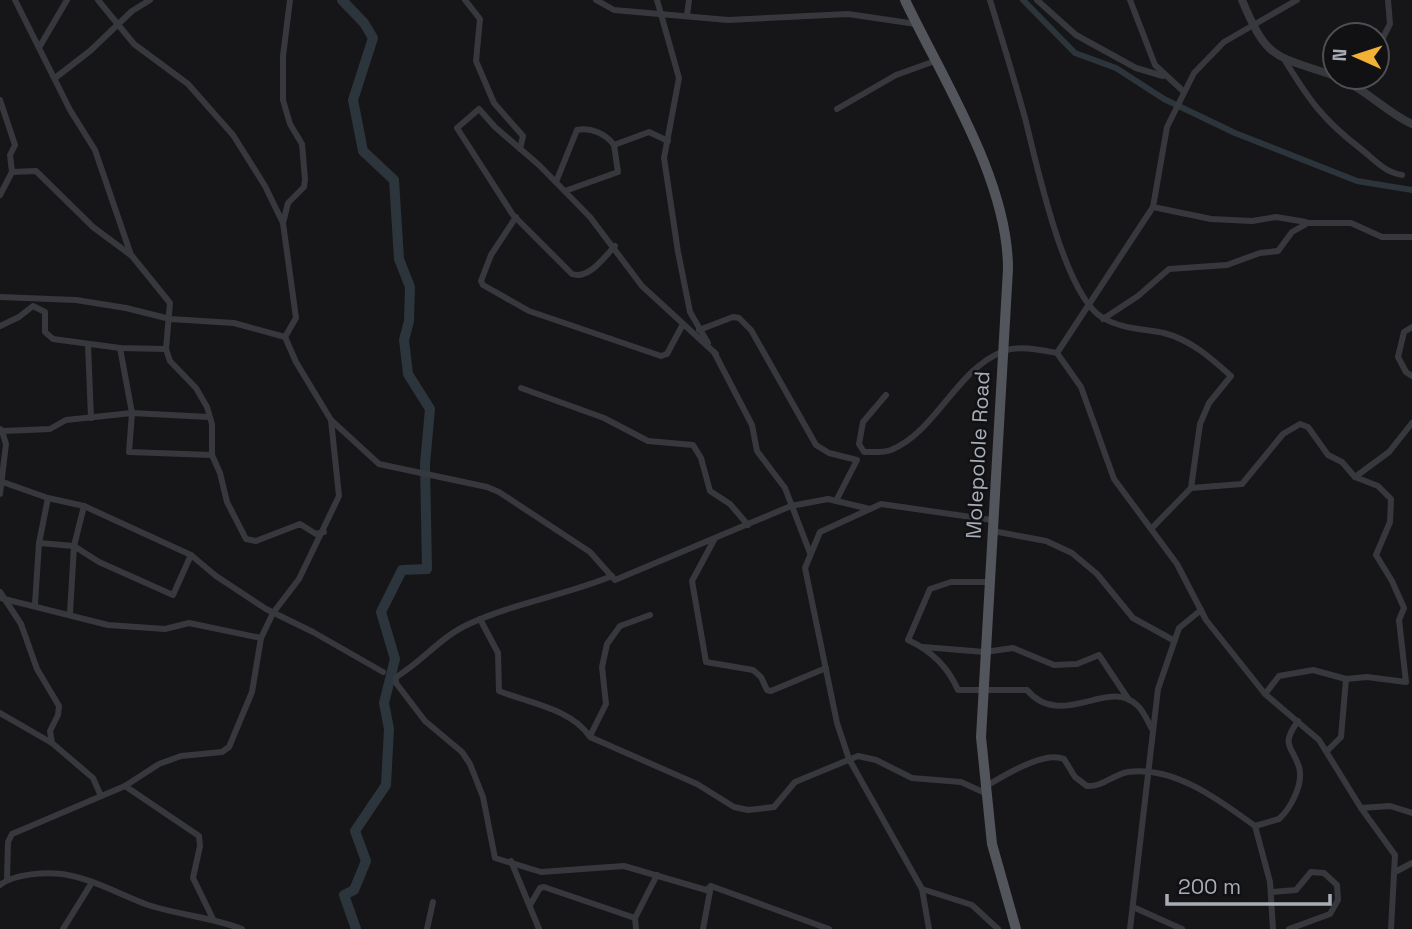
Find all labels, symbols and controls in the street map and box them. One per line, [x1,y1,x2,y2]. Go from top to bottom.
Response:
north arrow [1321,21,1391,91]
text: N [1327,48,1352,62]
street label: Molepolole Road [960,370,995,540]
scale bar [1167,862,1330,906]
text: 200 m [1178,873,1241,900]

